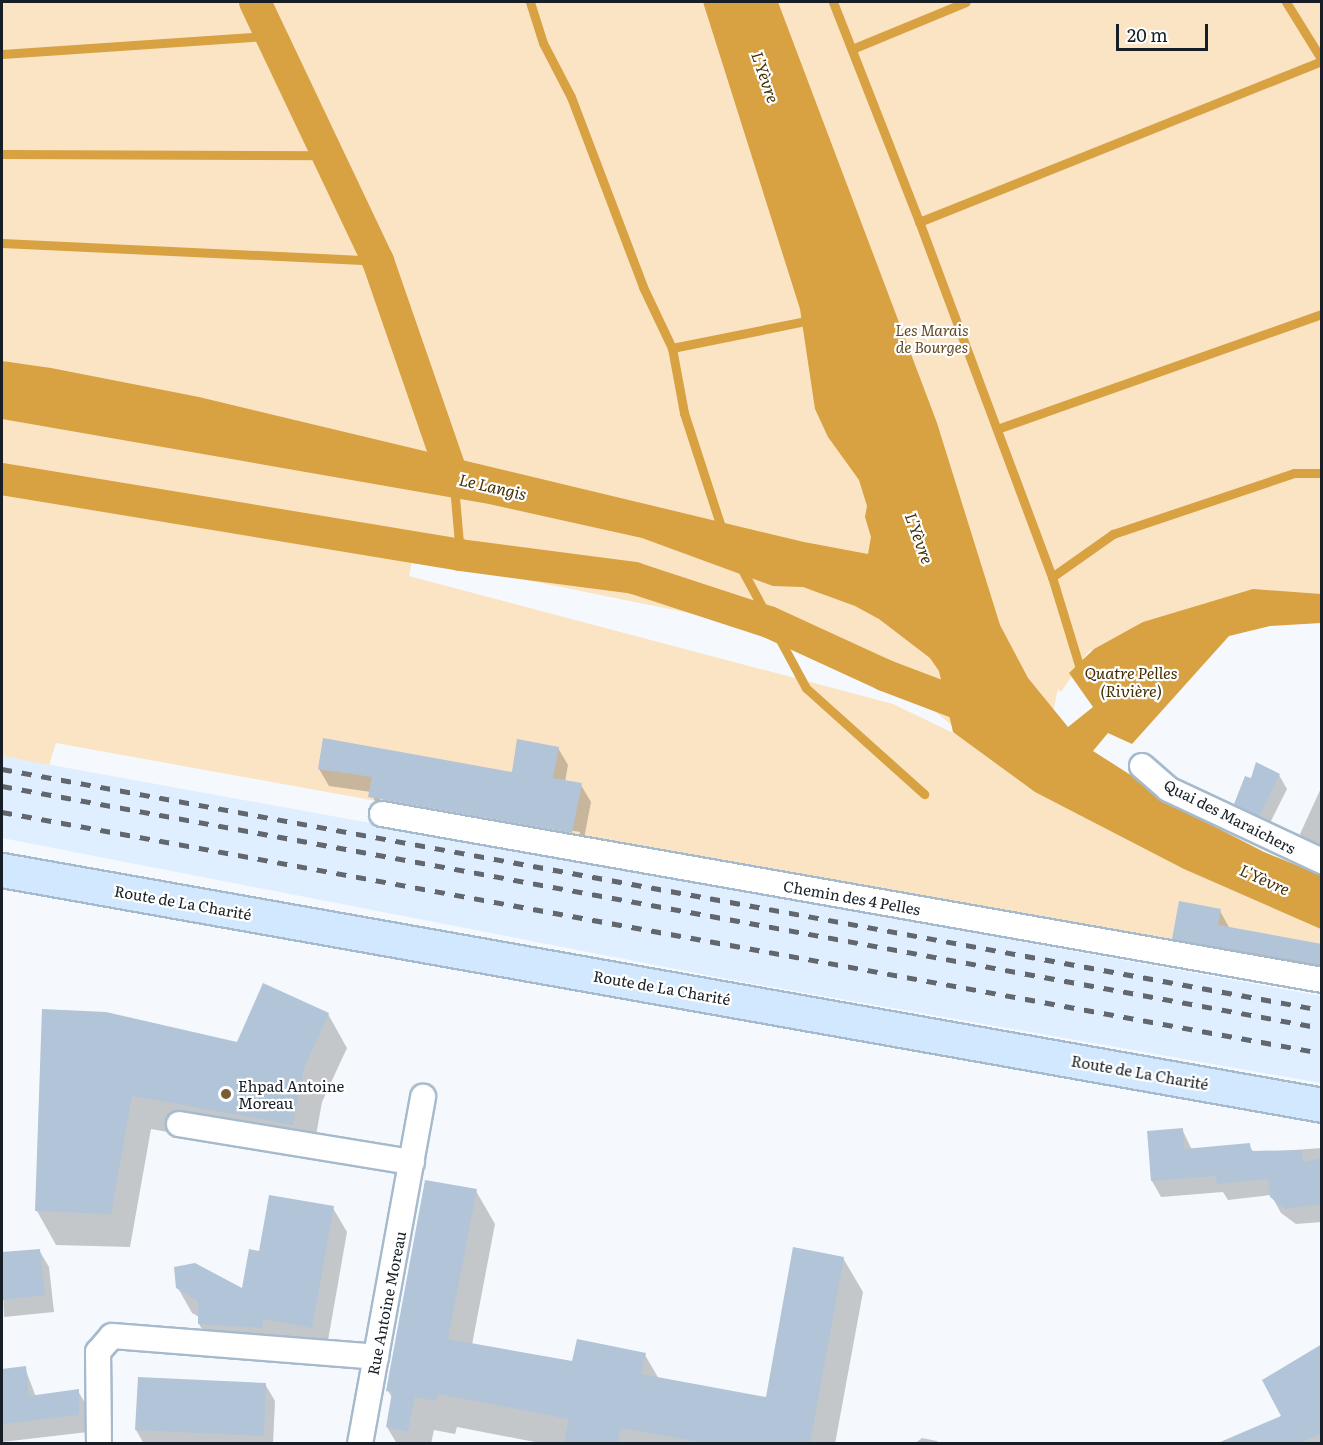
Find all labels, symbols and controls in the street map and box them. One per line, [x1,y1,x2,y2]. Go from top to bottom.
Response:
scale bar [1119,12,1210,50]
text: 20 m [1127,21,1168,48]
water label: L'Yèvre [748,49,784,105]
park label: Les Marais de Bourges [895,320,969,355]
water label: Le Langis [457,469,529,503]
water label: L'Yèvre [902,510,938,566]
water label: Quatre Pelles (Rivière) [1084,662,1178,700]
street label: Quai des Maraichers [1161,775,1299,857]
water label: L'Yèvre [1237,860,1293,898]
street label: Chemin des 4 Pelles [782,876,922,918]
street label: Route de La Charité [113,881,253,923]
street label: Route de La Charité [592,966,732,1008]
street label: Route de La Charité [1070,1051,1210,1093]
place label: Ehpad Antoine Moreau [238,1076,344,1111]
marker: Ehpad Antoine Moreau [219,1087,233,1101]
street label: Rue Antoine Moreau [363,1229,409,1377]

